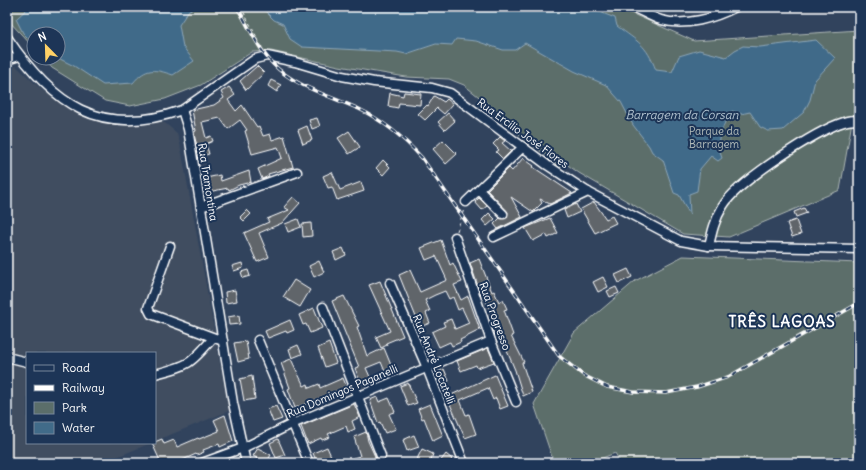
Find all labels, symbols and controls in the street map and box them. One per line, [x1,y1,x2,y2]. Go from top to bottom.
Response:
north arrow [26,26,66,66]
text: N [36,29,48,45]
street label: Rua Ercílio José Flores [474,95,572,171]
water label: Barragem da Corsan [625,107,740,122]
park label: Parque da Barragem [689,124,739,151]
street label: Rua Tramontina [195,142,221,222]
street label: Rua Progresso [476,280,514,352]
district label: TRÊS LAGOAS [728,311,836,331]
street label: Rua André Locatelli [410,312,458,406]
legend [26,352,156,444]
text: Road [62,360,90,375]
street label: Rua Domingos Paganelli [284,361,400,421]
text: Railway [62,380,105,395]
text: Park [62,400,87,415]
text: Water [62,420,95,435]

